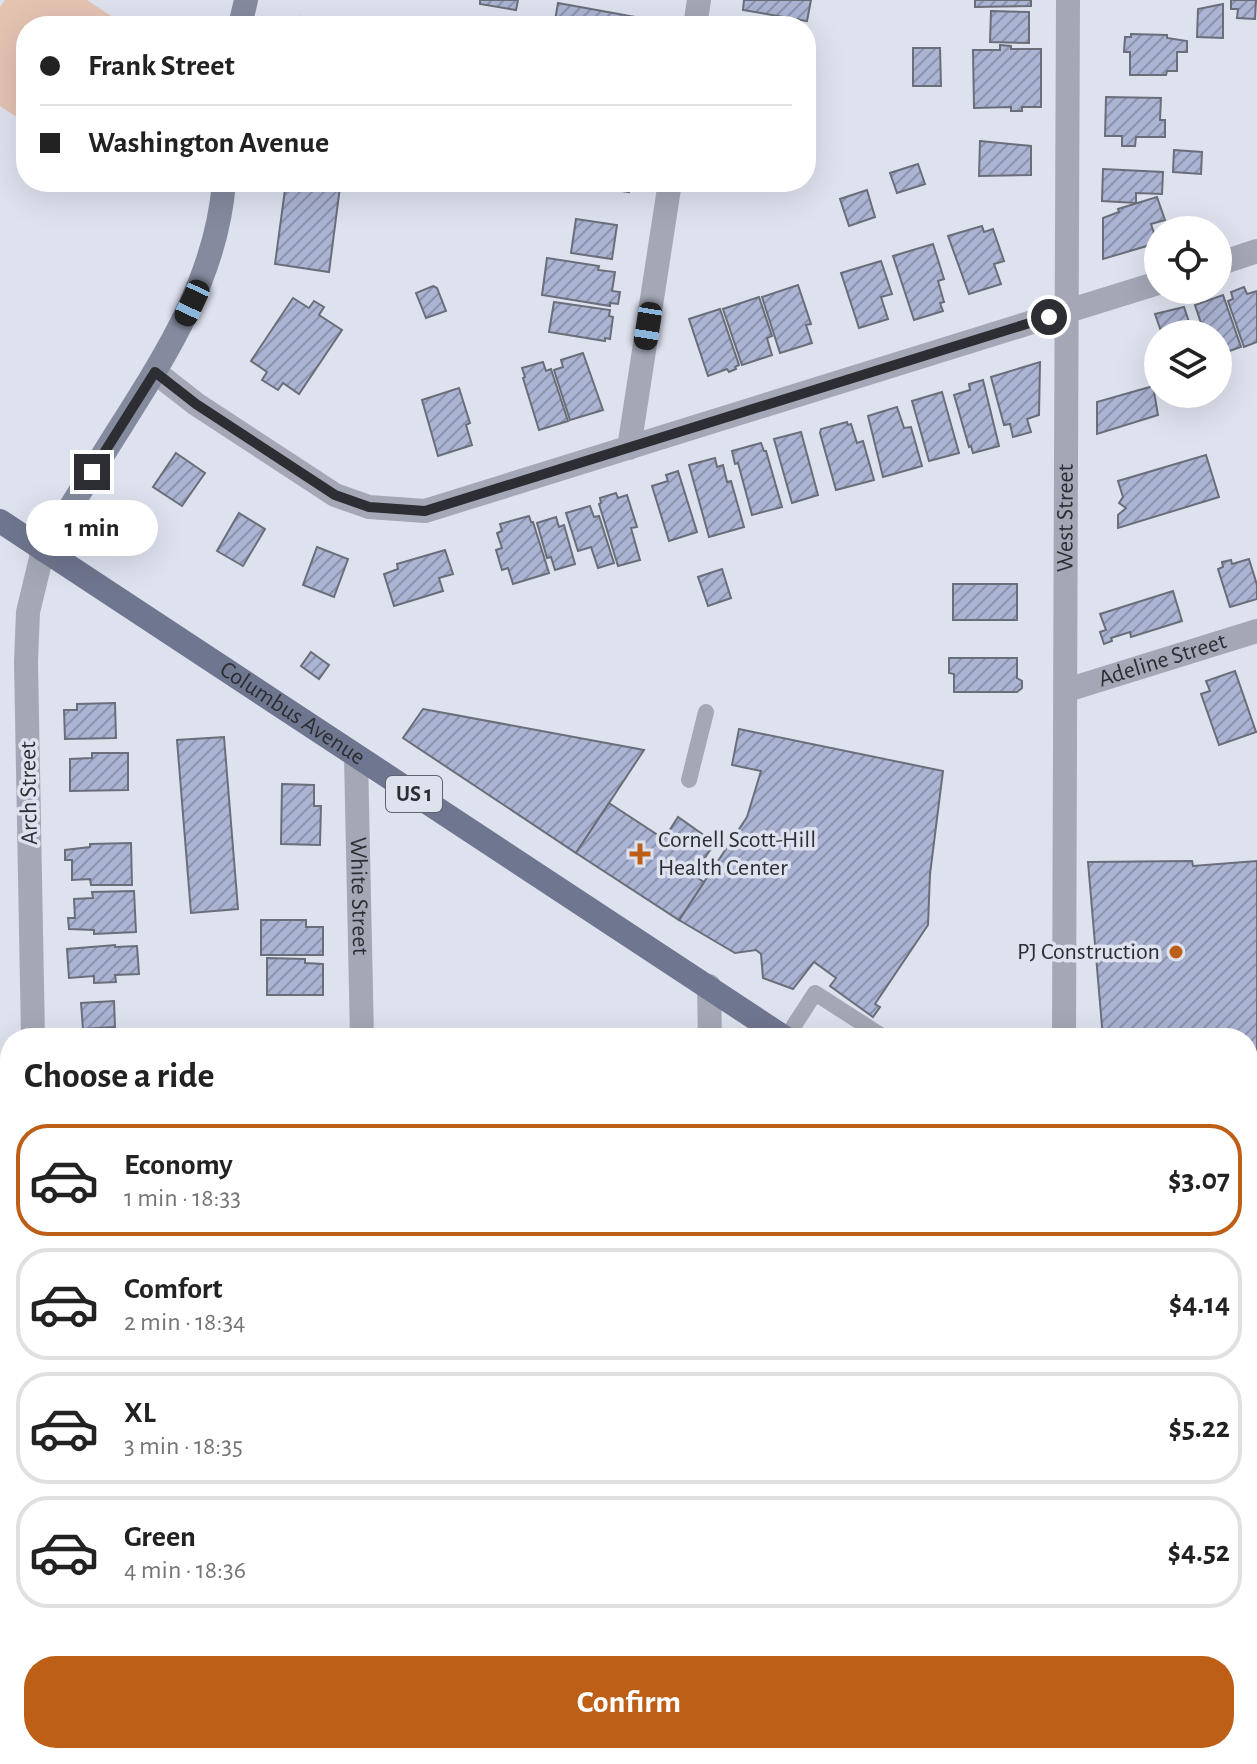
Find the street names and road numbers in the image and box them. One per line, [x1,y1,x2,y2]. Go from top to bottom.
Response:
street label: West Street [1054,463,1078,572]
street label: Adeline Street [1096,629,1230,691]
street label: Columbus Avenue [215,657,369,770]
street label: Arch Street [16,741,42,845]
road number: US 1 [386,776,442,812]
street label: White Street [346,837,372,956]

